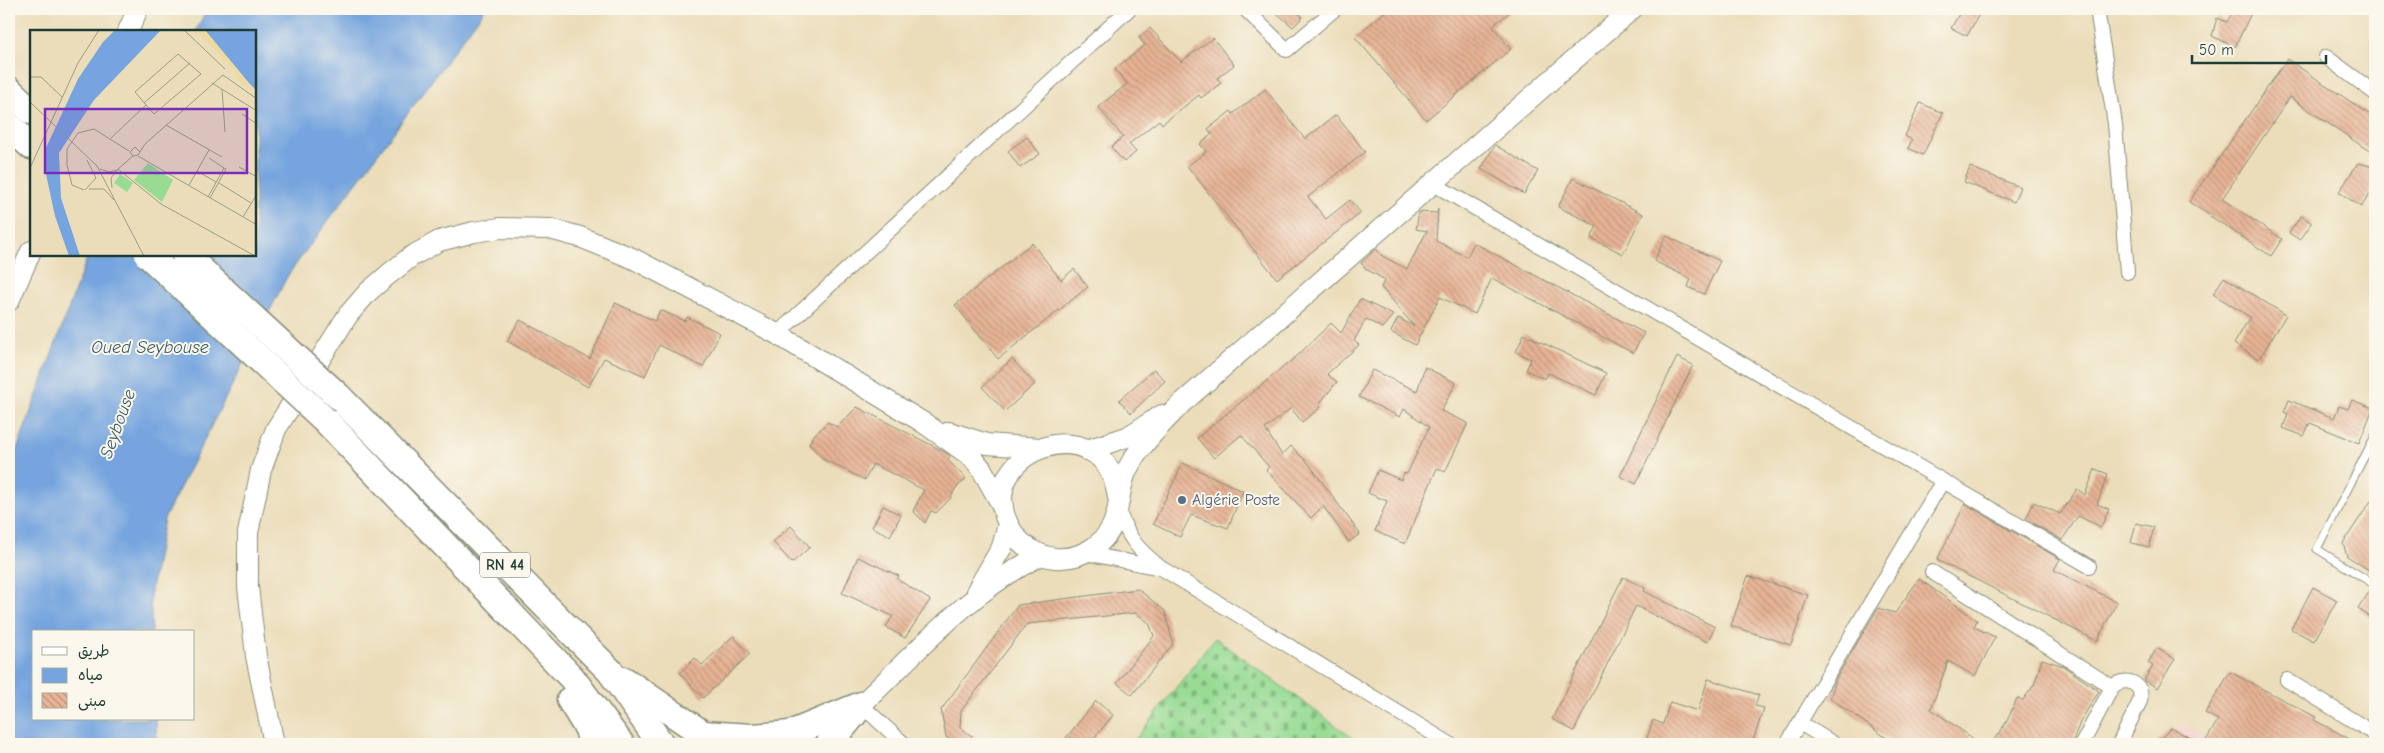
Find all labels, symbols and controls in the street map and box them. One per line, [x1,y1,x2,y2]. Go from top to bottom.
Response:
inset map [30,30,256,256]
scale bar [2192,32,2325,64]
text: 50 m [2199,41,2234,59]
water label: Oued Seybouse [91,337,209,358]
water label: Seybouse [96,387,140,461]
place label: Algérie Poste [1192,491,1280,509]
marker: Algérie Poste [1176,494,1188,506]
road number: RN 44 [480,552,530,578]
legend [32,630,195,720]
text: طريق [78,642,110,660]
text: مياه [78,666,103,684]
text: مبنى [78,692,106,711]

